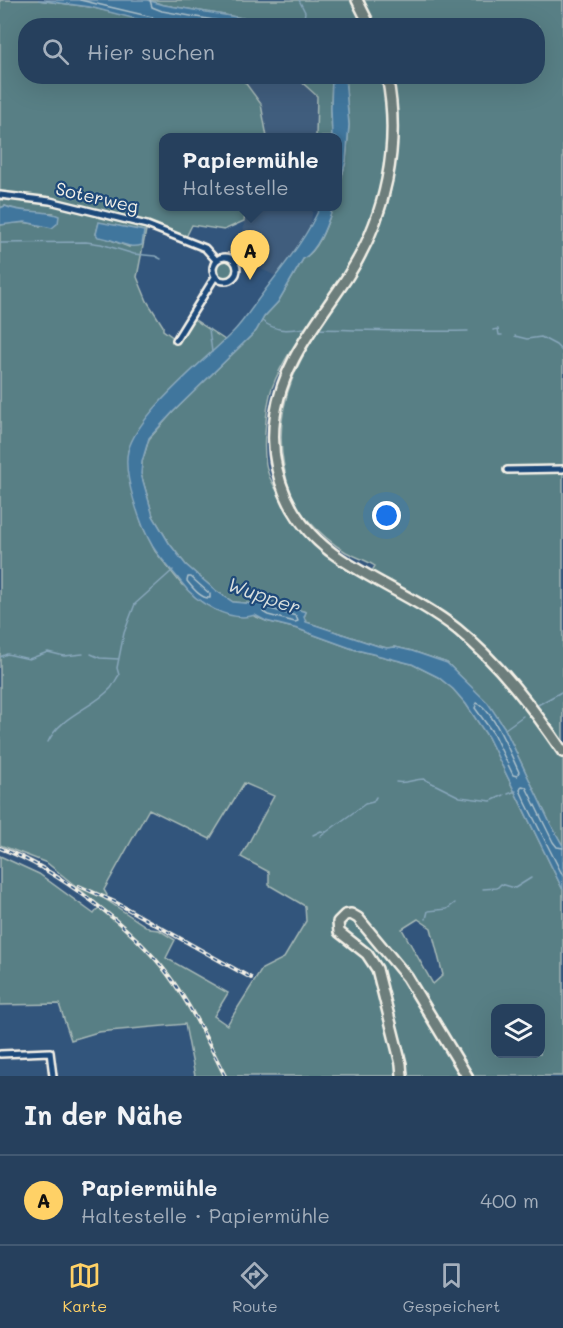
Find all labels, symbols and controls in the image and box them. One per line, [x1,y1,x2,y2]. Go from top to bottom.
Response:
search box [18,18,545,84]
icon: search [39,35,72,68]
text: Hier suchen [87,37,215,66]
popup [159,133,342,211]
text: Papiermühle [182,145,319,174]
text: Haltestelle [182,174,289,200]
street label: Soterweg [53,176,141,218]
pin: A [230,230,270,280]
your location [372,501,401,530]
water label: Wupper [224,570,304,620]
map controls [491,1004,545,1058]
button: layers [491,1004,545,1058]
text: In der Nähe [24,1098,183,1132]
text: Papiermühle [81,1173,217,1202]
text: A [37,1187,50,1213]
text: 400 m [480,1187,539,1213]
text: Haltestelle · Papiermühle [81,1202,330,1228]
tab: Karte [63,1259,107,1316]
tab: Route [232,1259,278,1316]
tab: Gespeichert [403,1259,500,1316]

